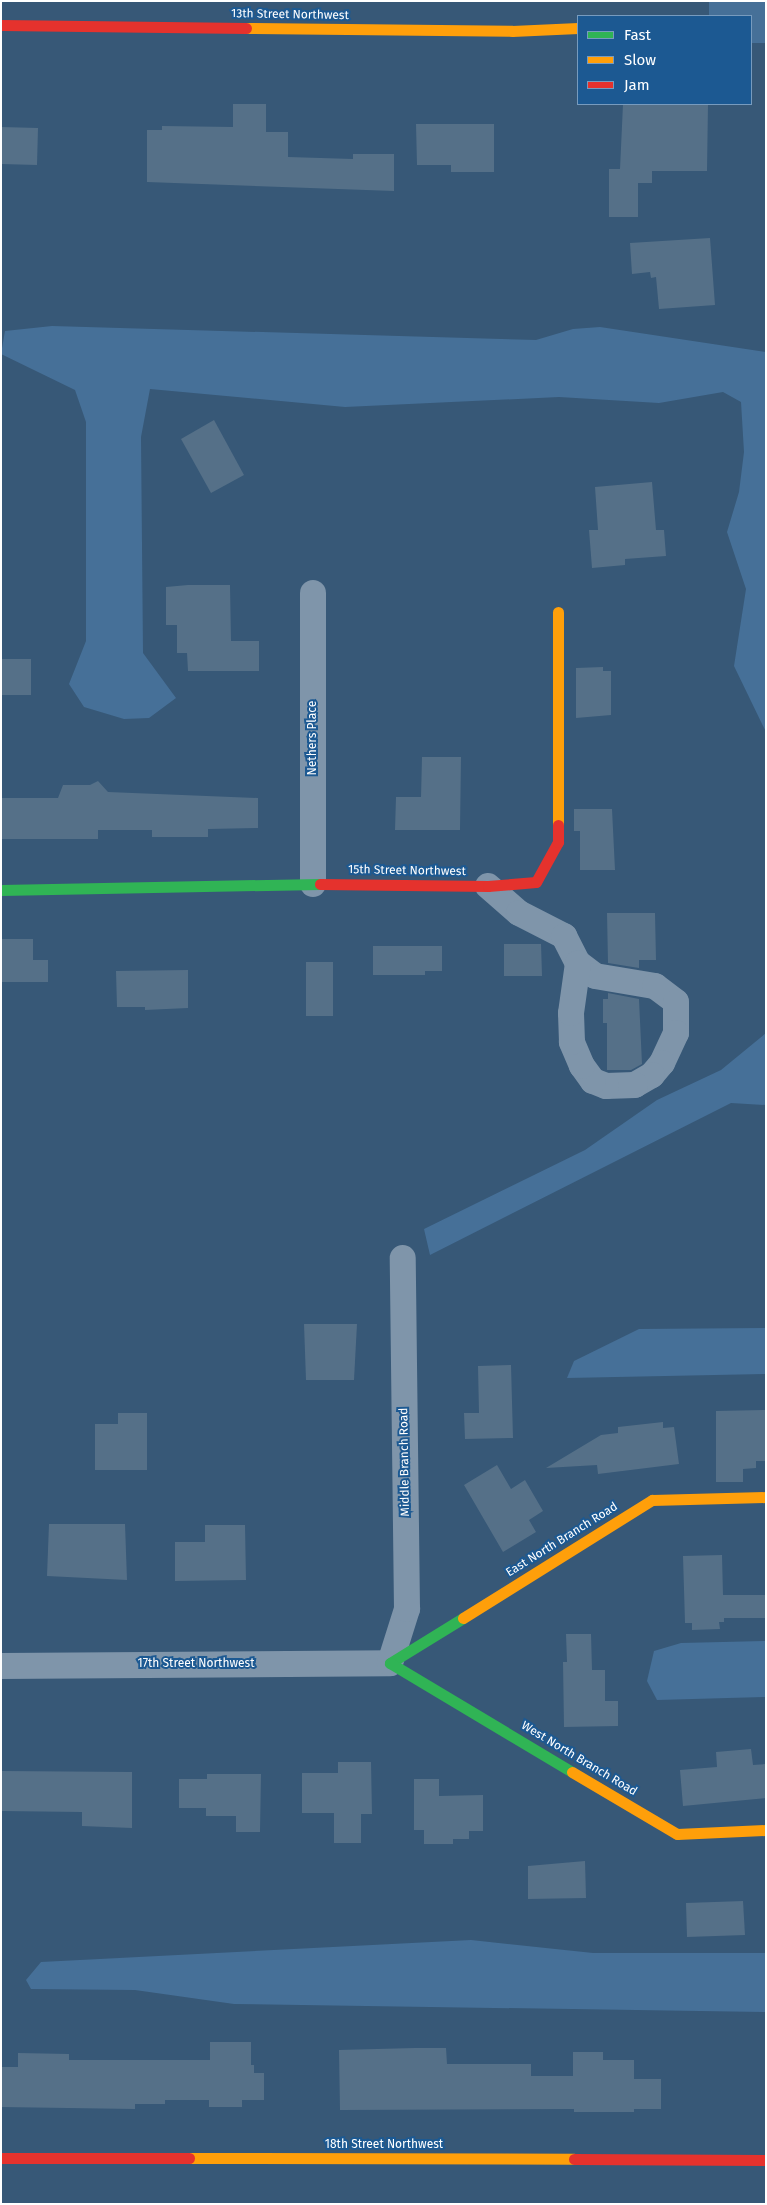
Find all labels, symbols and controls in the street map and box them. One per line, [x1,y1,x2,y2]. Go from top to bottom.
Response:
street label: 13th Street Northwest [231,7,349,23]
legend [577,15,752,105]
text: Fast [624,26,651,44]
text: Slow [624,51,656,69]
text: Jam [624,76,650,94]
street label: Nethers Place [306,701,320,775]
street label: 15th Street Northwest [348,863,466,879]
street label: Middle Branch Road [397,1407,413,1517]
street label: East North Branch Road [504,1500,620,1580]
street label: 17th Street Northwest [137,1657,255,1671]
street label: West North Branch Road [518,1719,640,1799]
street label: 18th Street Northwest [325,2138,443,2152]

